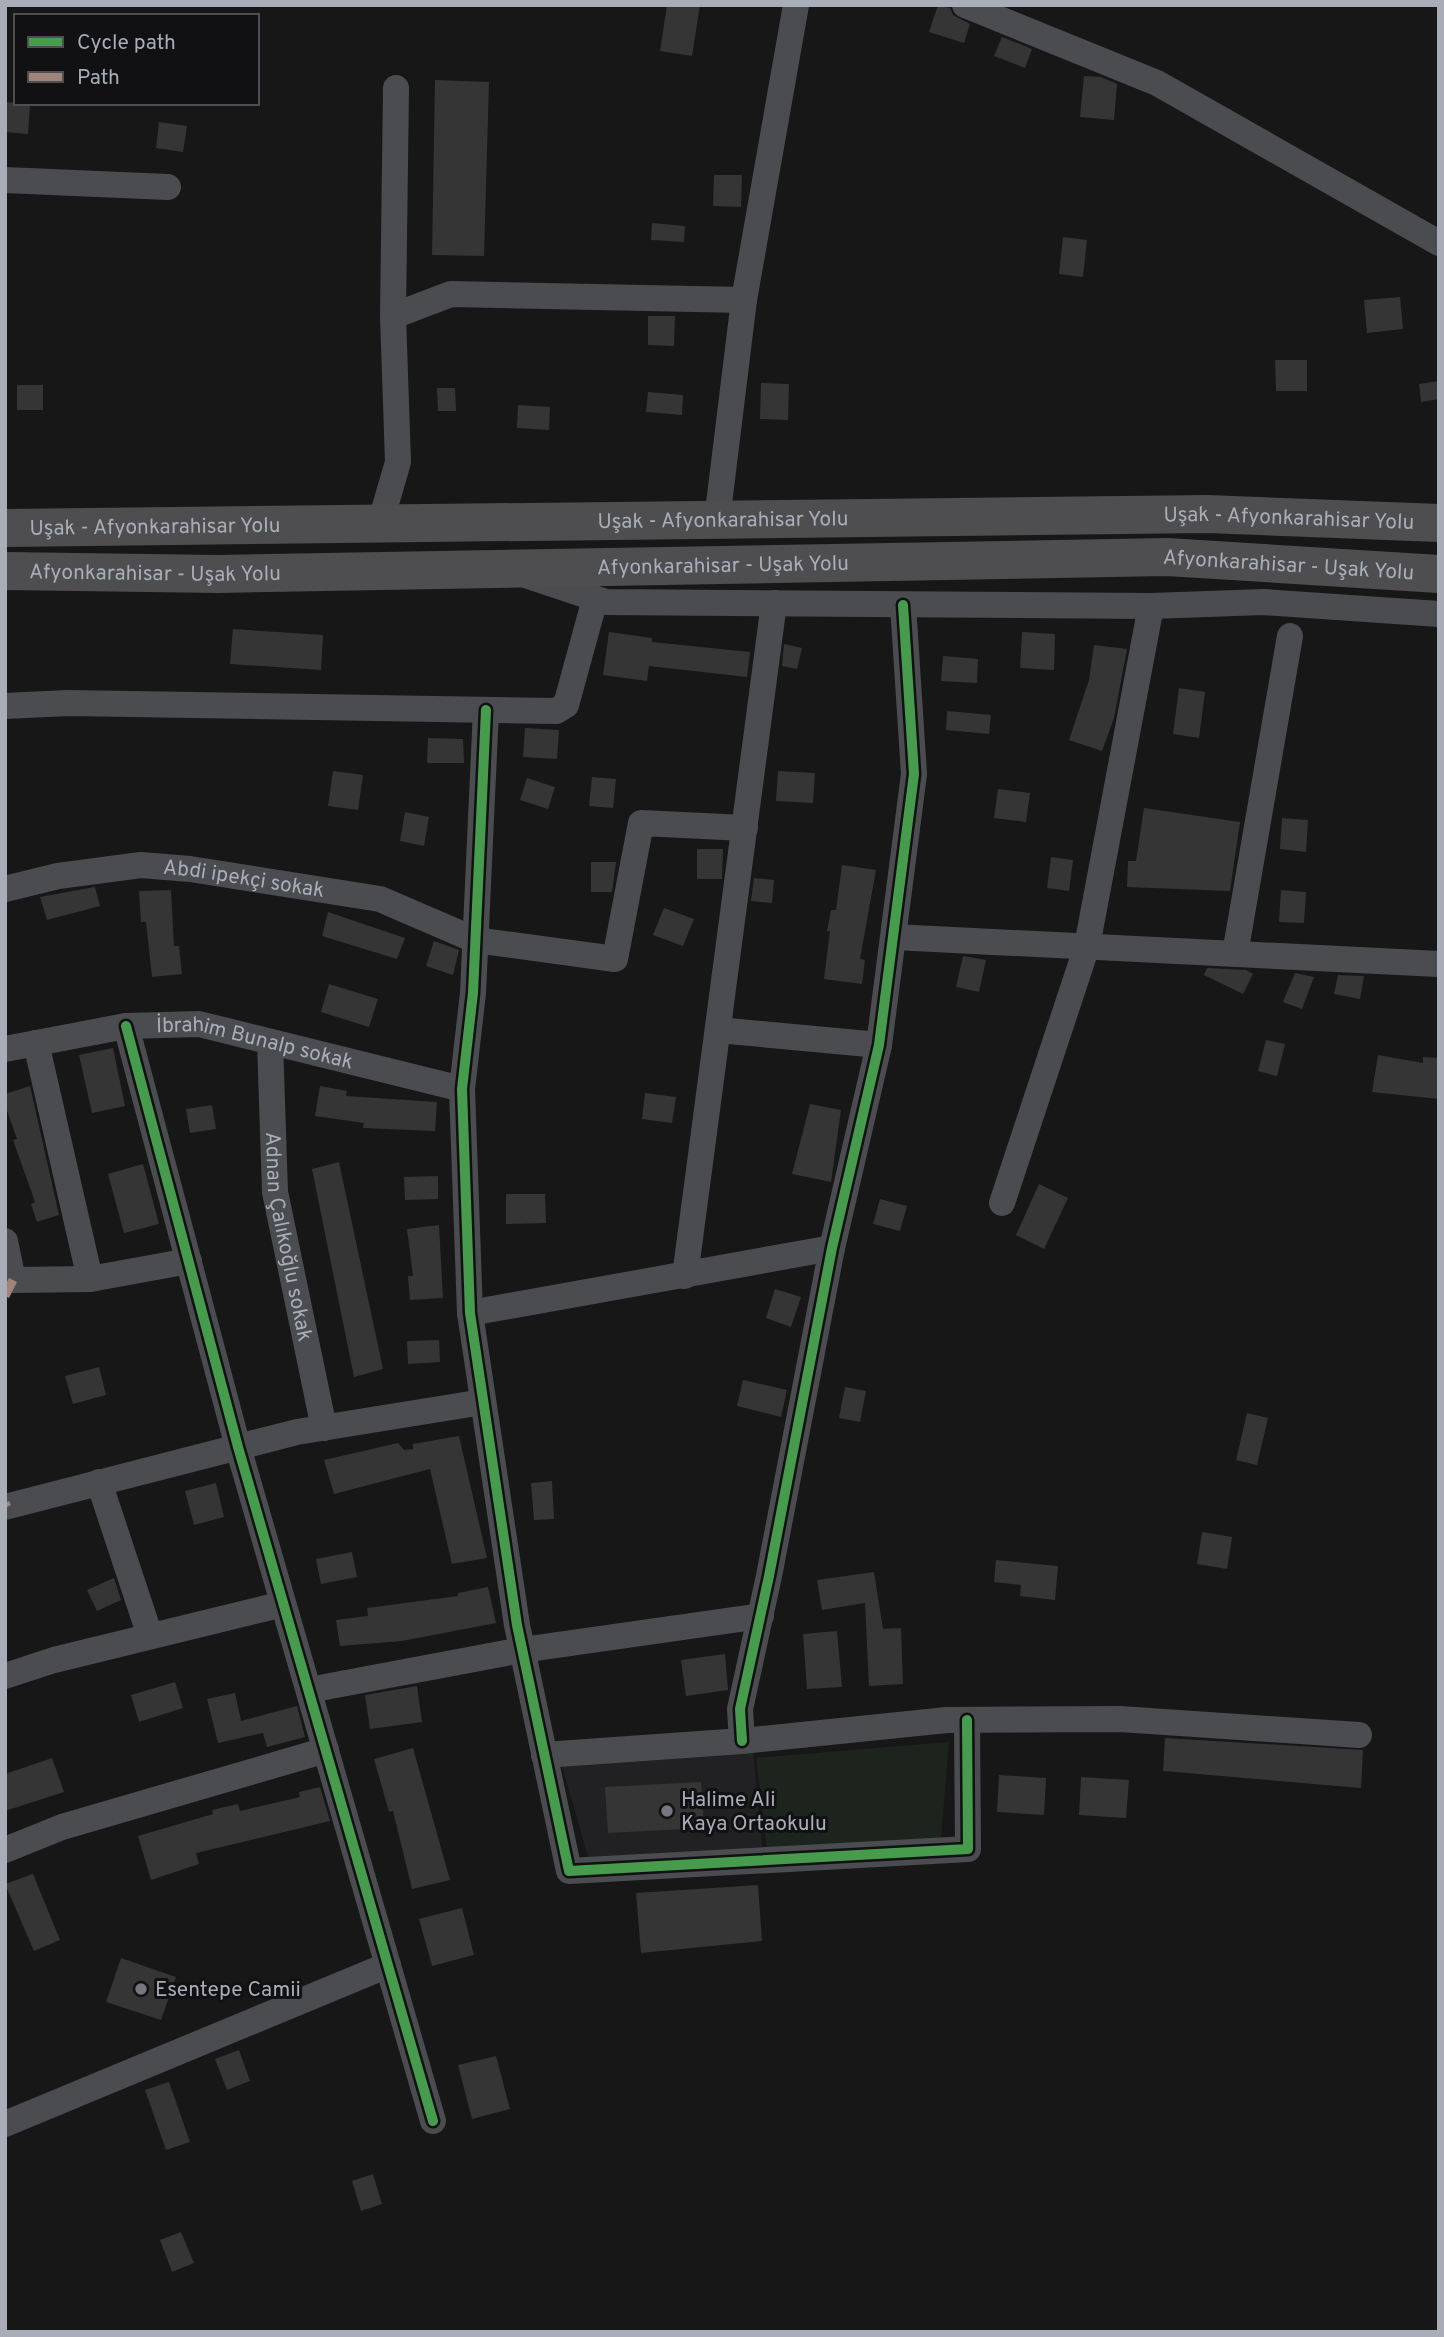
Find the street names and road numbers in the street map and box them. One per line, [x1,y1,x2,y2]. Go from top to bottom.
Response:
street label: Uşak - Afyonkarahisar Yolu [1163,502,1415,537]
street label: Uşak - Afyonkarahisar Yolu [597,506,849,536]
street label: Uşak - Afyonkarahisar Yolu [29,513,281,543]
street label: Afyonkarahisar - Uşak Yolu [1162,545,1415,587]
street label: Afyonkarahisar - Uşak Yolu [597,551,849,582]
street label: Afyonkarahisar - Uşak Yolu [29,559,281,589]
street label: Abdi ipekçi sokak [162,855,326,905]
street label: İbrahim Bunalp sokak [156,1012,356,1077]
street label: Adnan Çalıkoğlu sokak [258,1131,318,1344]

